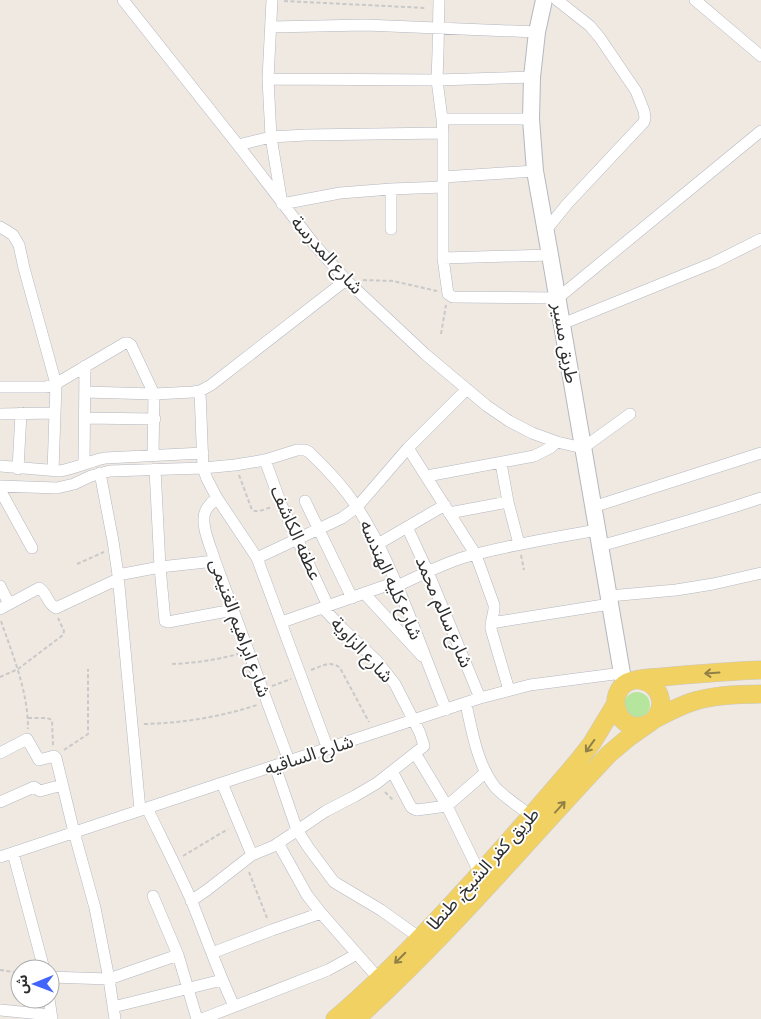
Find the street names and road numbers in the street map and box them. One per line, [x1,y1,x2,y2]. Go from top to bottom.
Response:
street label: شارع المدرسة [284,212,368,300]
street label: طريق مسير [547,300,583,385]
street label: عطفه الكاشف [265,482,327,584]
street label: شارع كليه الهندسه [352,517,427,644]
street label: شارع سالم محمد [408,553,477,672]
street label: شارع ابراهيم الغنيمى [202,556,275,701]
street label: شارع الزاوية [324,613,398,689]
street label: شارع الساقيه [262,730,357,783]
street label: طريق كفر الشيخ, طنطا [422,803,545,936]

